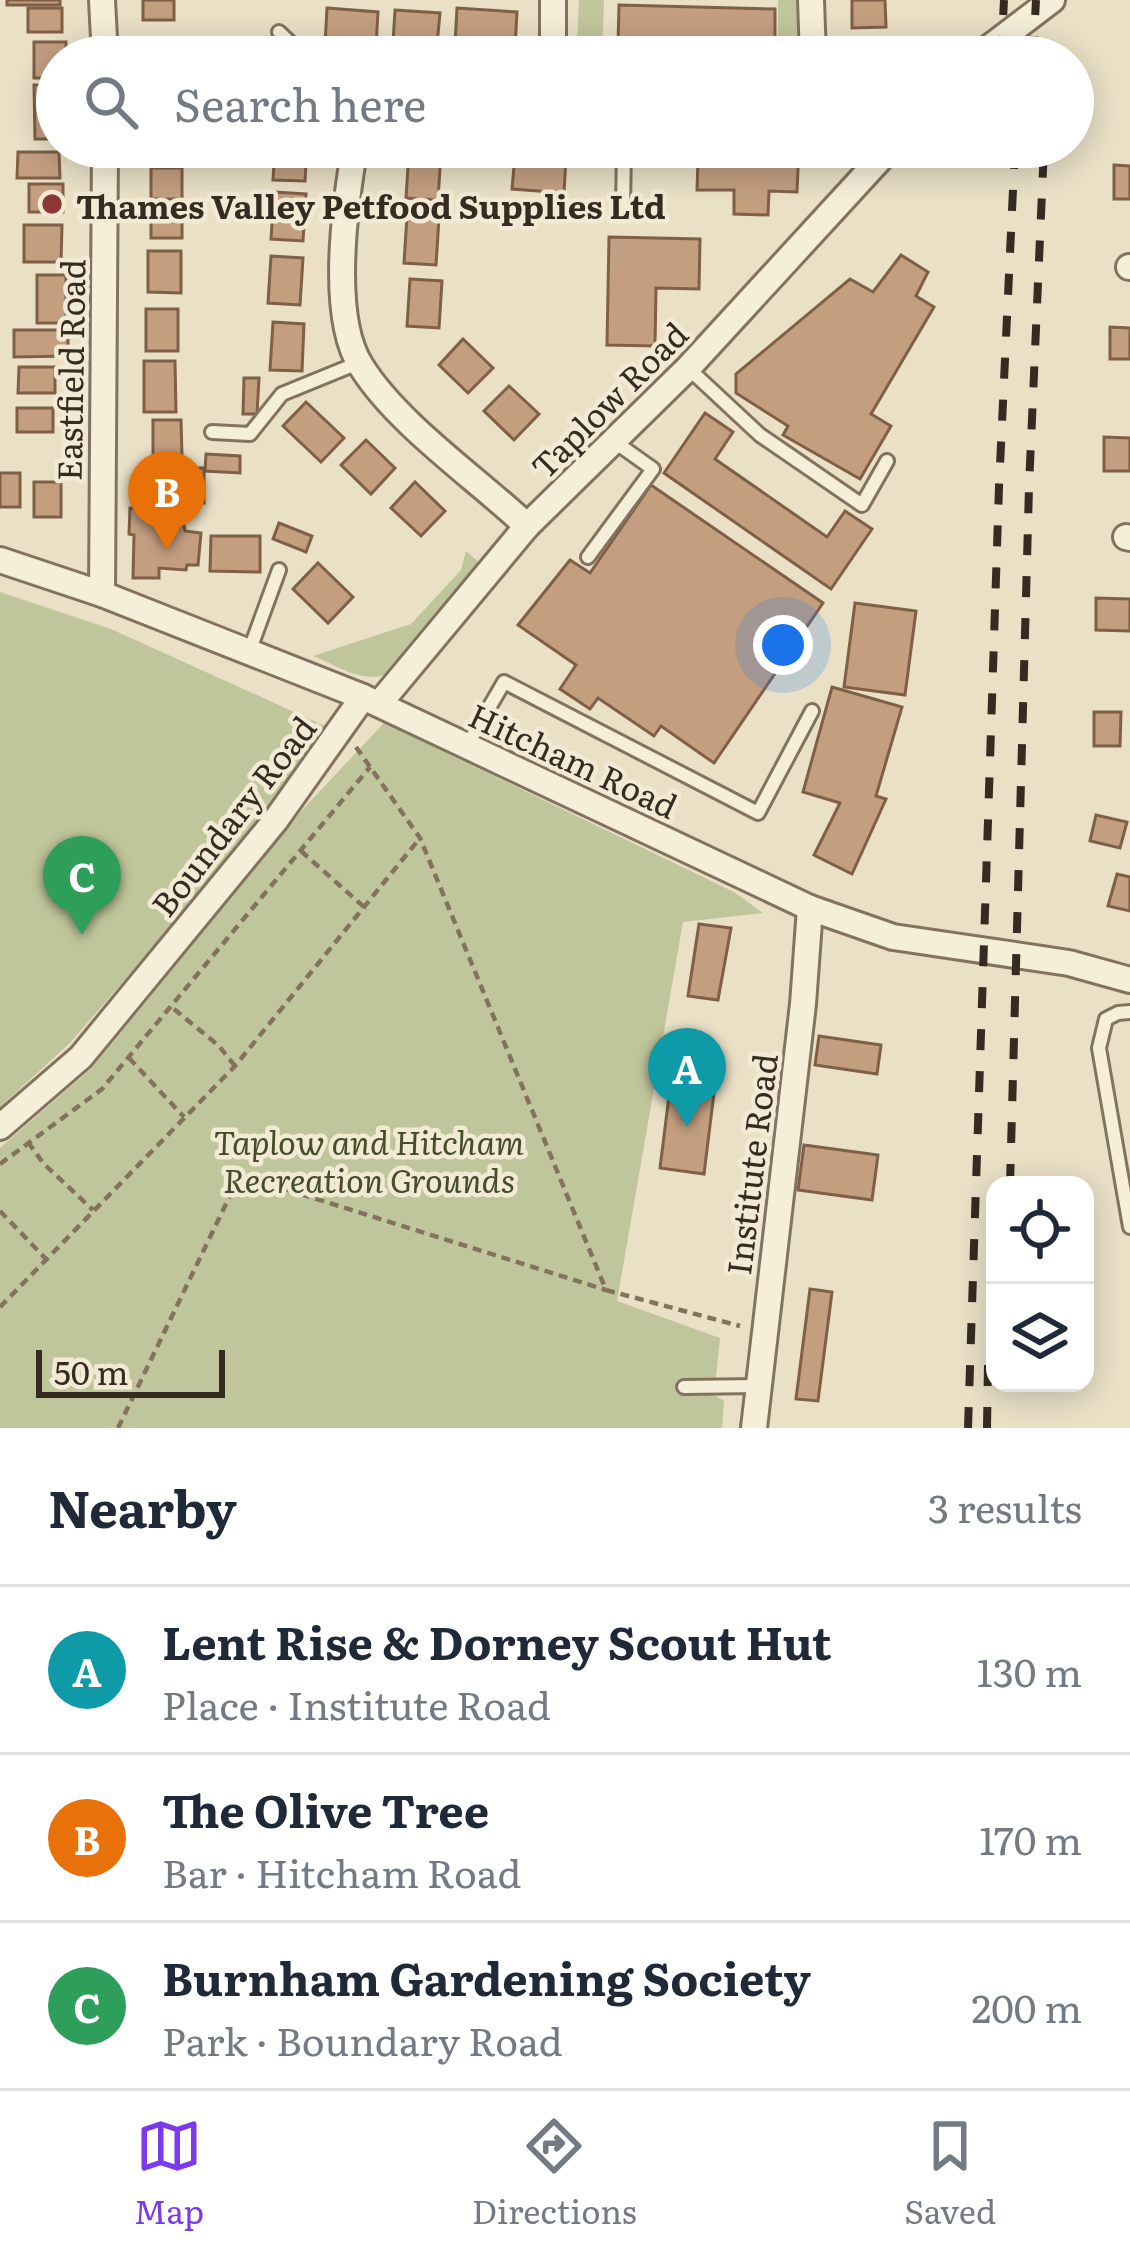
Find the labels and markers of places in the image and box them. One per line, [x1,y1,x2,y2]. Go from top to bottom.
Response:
place label: Thames Valley Petfood Supplies Ltd [76,180,666,229]
marker: Thames Valley Petfood Supplies Ltd [39,191,65,217]
pin: B [128,451,206,550]
pin: C [43,836,121,935]
pin: A [648,1028,726,1127]

